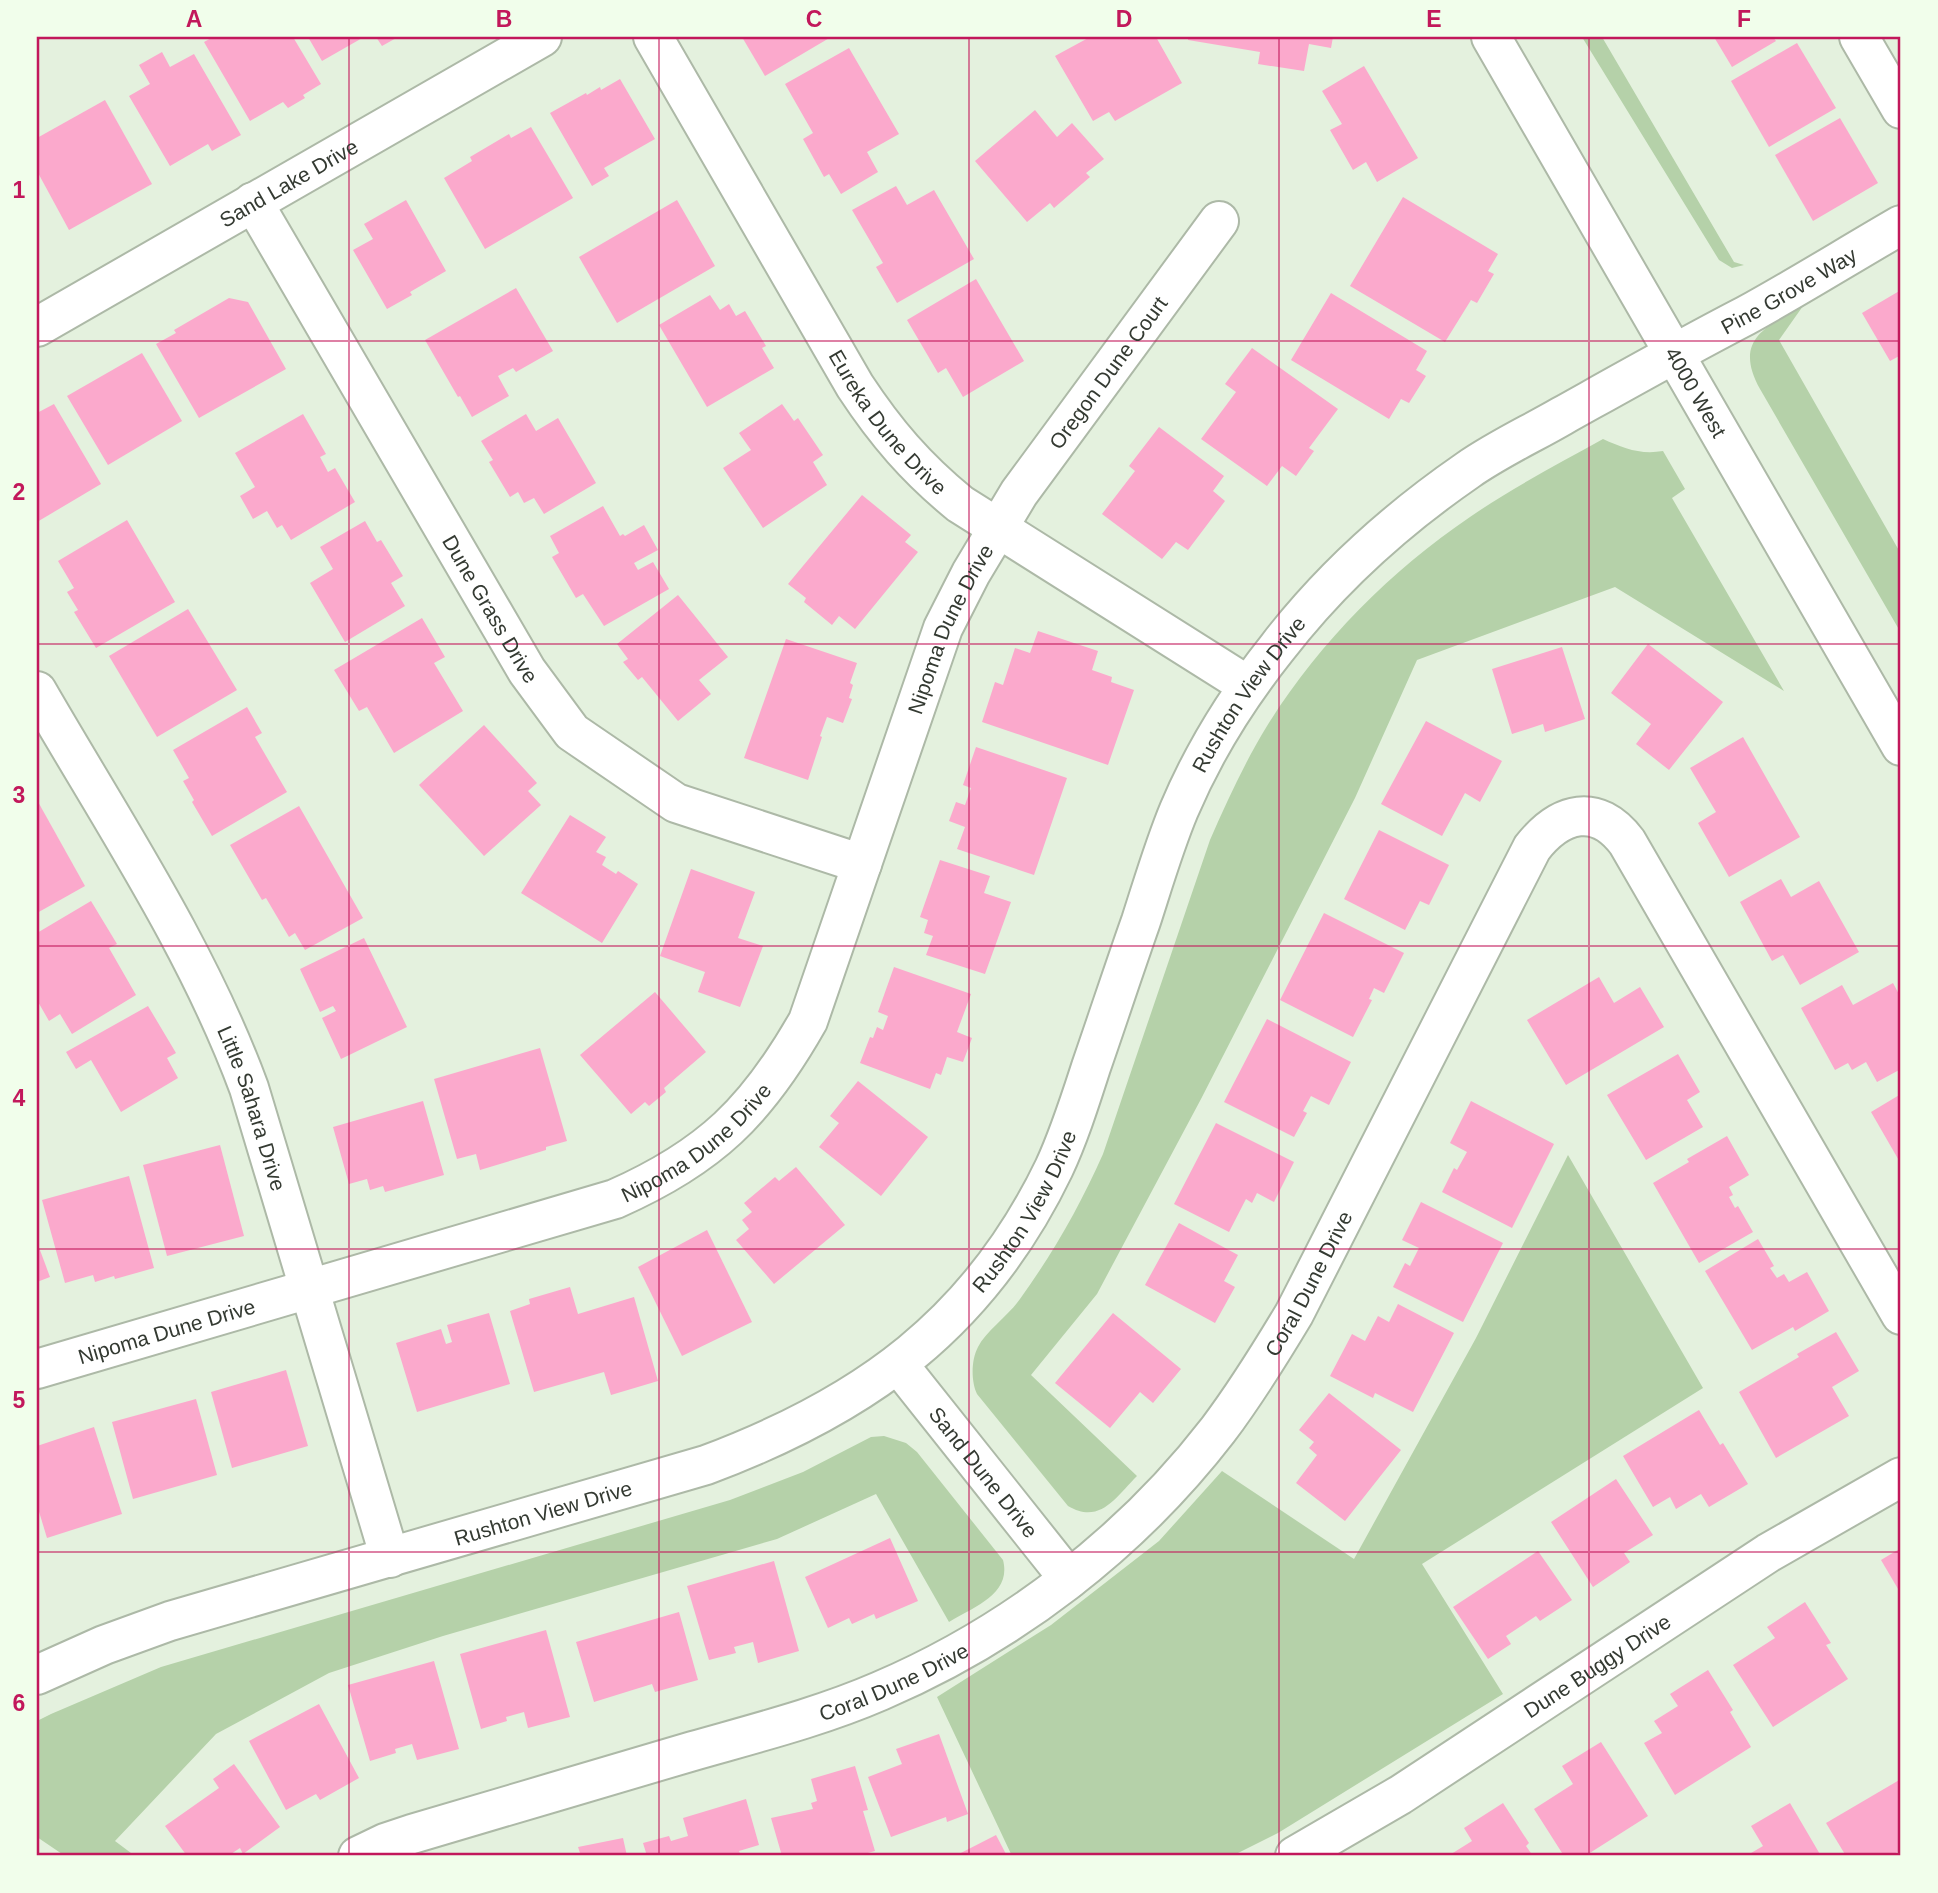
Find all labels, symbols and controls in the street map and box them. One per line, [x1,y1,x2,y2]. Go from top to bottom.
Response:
text: A [186,6,202,32]
text: B [496,6,512,32]
text: C [806,6,822,32]
text: D [1116,6,1132,32]
text: E [1426,6,1442,32]
text: F [1737,6,1751,32]
street label: Sand Lake Drive [215,134,362,231]
text: 1 [13,177,26,203]
street label: Pine Grove Way [1717,242,1861,338]
street label: Oregon Dune Court [1044,292,1171,453]
street label: 4000 West [1661,343,1731,441]
street label: Eureka Dune Drive [825,346,952,499]
text: 2 [13,479,25,505]
street label: Dune Grass Drive [439,531,543,687]
street label: Nipoma Dune Drive [903,540,997,717]
street label: Rushton View Drive [1187,611,1309,776]
text: 3 [13,782,25,808]
street label: Little Sahara Drive [214,1022,291,1194]
street label: Nipoma Dune Drive [617,1079,775,1206]
text: 4 [13,1085,26,1111]
street label: Rushton View Drive [967,1127,1080,1297]
street label: Coral Dune Drive [1260,1207,1356,1360]
street label: Nipoma Dune Drive [75,1294,258,1368]
text: 5 [13,1387,26,1413]
street label: Sand Dune Drive [925,1402,1043,1542]
street label: Rushton View Drive [451,1476,635,1549]
street label: Dune Buggy Drive [1519,1609,1674,1722]
street label: Coral Dune Drive [816,1638,972,1725]
text: 6 [13,1690,25,1716]

